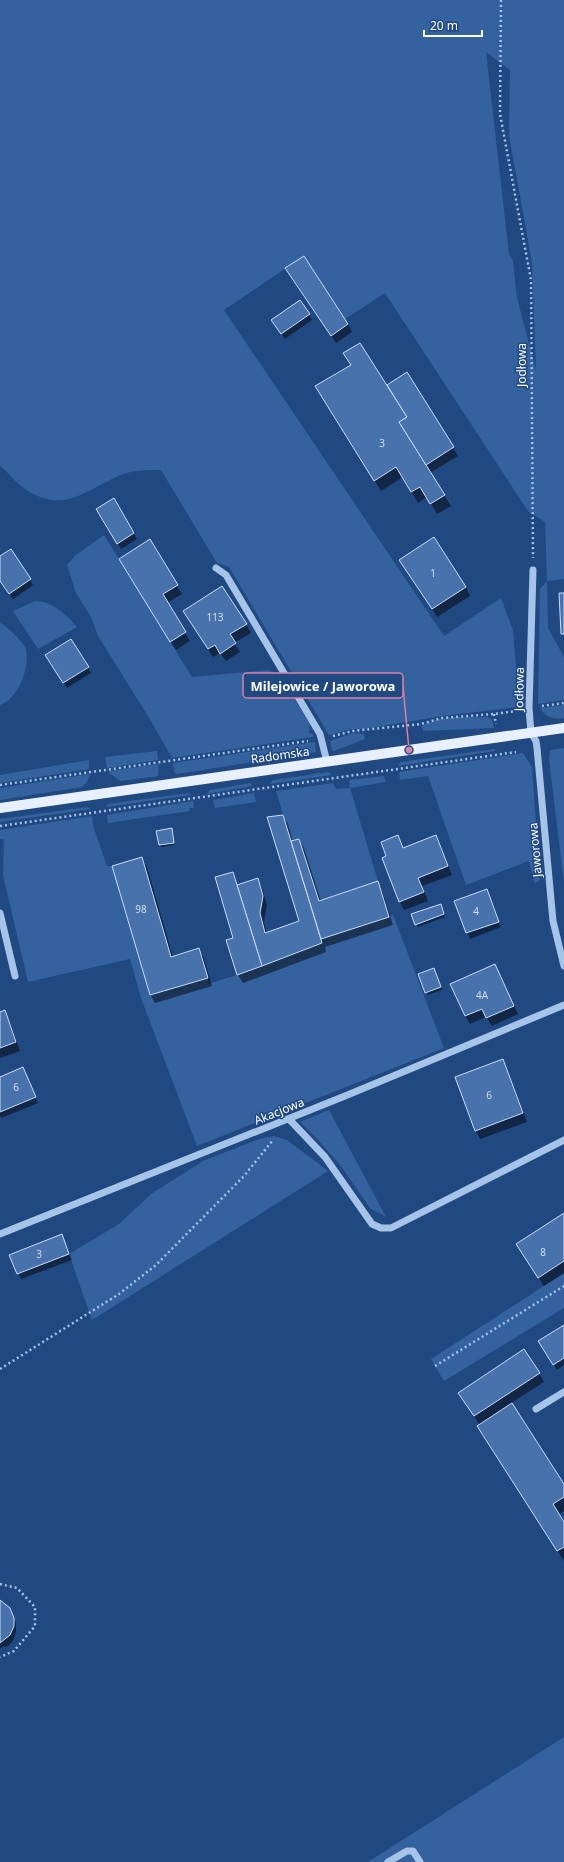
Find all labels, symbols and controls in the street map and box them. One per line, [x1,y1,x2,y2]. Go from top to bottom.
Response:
scale bar [424,12,482,38]
text: 20 m [430,17,458,34]
street label: Jodłowa [513,343,530,388]
house number: 3 [379,436,385,450]
house number: 1 [430,566,436,580]
house number: 113 [206,610,224,624]
street label: Jodłowa [510,667,528,712]
callout: Milejowice / Jaworowa [243,673,403,698]
text: Milejowice / Jaworowa [251,677,395,695]
street label: Radomska [250,742,310,768]
street label: Jaworowa [524,822,546,879]
house number: 98 [135,902,147,916]
house number: 4 [473,904,479,918]
house number: 4A [476,988,489,1002]
house number: 6 [13,1080,19,1094]
house number: 6 [486,1088,492,1102]
street label: Akacjowa [251,1093,307,1129]
house number: 8 [540,1245,546,1259]
house number: 3 [36,1247,42,1261]

